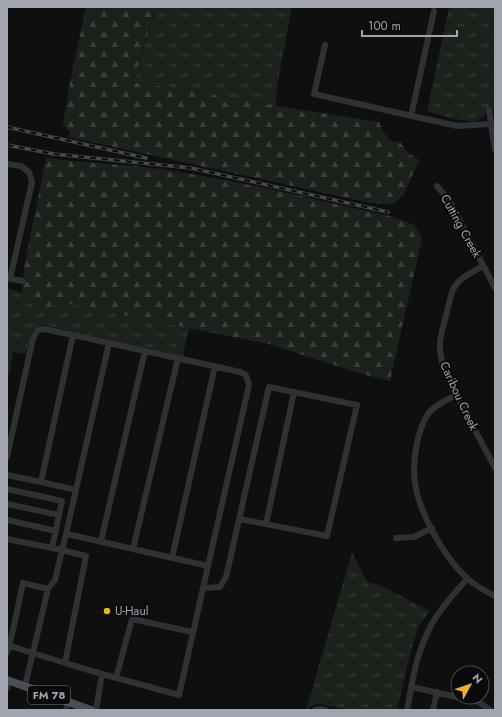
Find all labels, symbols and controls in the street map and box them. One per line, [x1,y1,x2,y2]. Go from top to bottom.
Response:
scale bar [362,12,457,38]
text: 100 m [368,17,401,35]
street label: Cutting Creek [436,191,486,262]
street label: Caribou Creek [435,359,483,434]
place label: U-Haul [115,602,148,620]
marker: U-Haul [102,606,112,616]
north arrow [450,665,490,705]
text: N [469,670,487,687]
road number: FM 78 [28,686,70,704]

